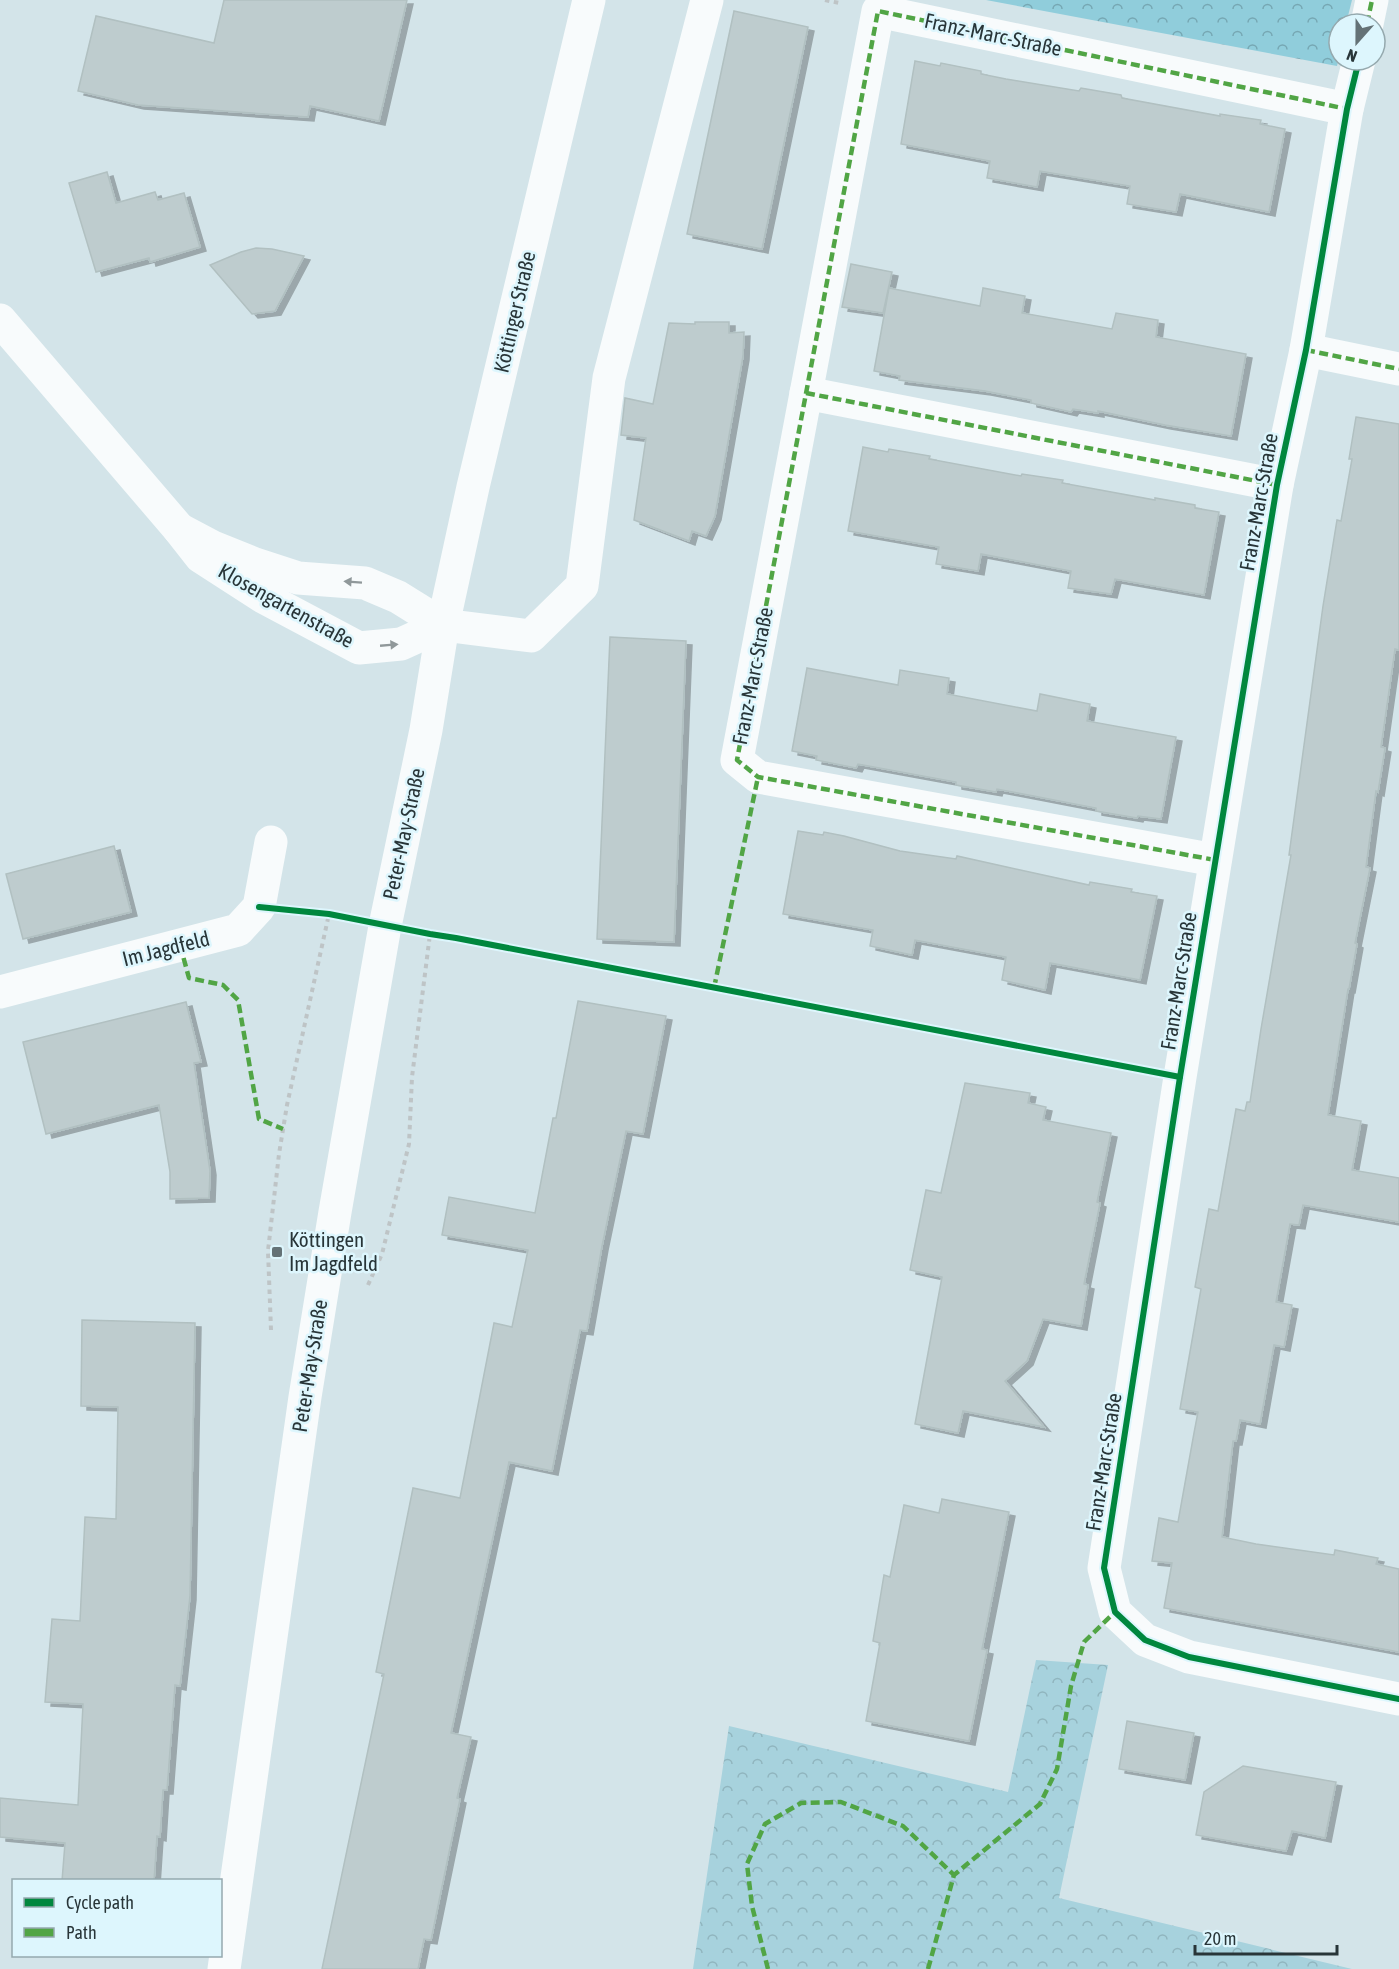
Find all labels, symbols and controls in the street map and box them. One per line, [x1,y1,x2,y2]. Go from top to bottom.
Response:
street label: Franz-Marc-Straße [923,8,1064,60]
north arrow [1327,12,1387,72]
text: N [1344,46,1359,66]
street label: Köttinger Straße [488,249,540,375]
street label: Franz-Marc-Straße [1234,431,1282,573]
street label: Klosengartenstraße [215,558,358,652]
one-way arrow [344,577,363,587]
street label: Franz-Marc-Straße [727,605,777,747]
one-way arrow [379,640,398,650]
street label: Peter-May-Straße [377,766,429,902]
street label: Franz-Marc-Straße [1155,910,1201,1052]
street label: Im Jagdfeld [120,926,212,970]
place label: Köttingen Im Jagdfeld [289,1227,378,1275]
marker: Köttingen Im Jagdfeld [270,1245,284,1259]
street label: Peter-May-Straße [287,1298,331,1434]
street label: Franz-Marc-Straße [1080,1391,1126,1533]
legend [12,1879,222,1957]
text: Cycle path [66,1892,134,1913]
scale bar [1195,1918,1338,1956]
text: Path [66,1922,97,1943]
text: 20 m [1204,1928,1236,1949]

